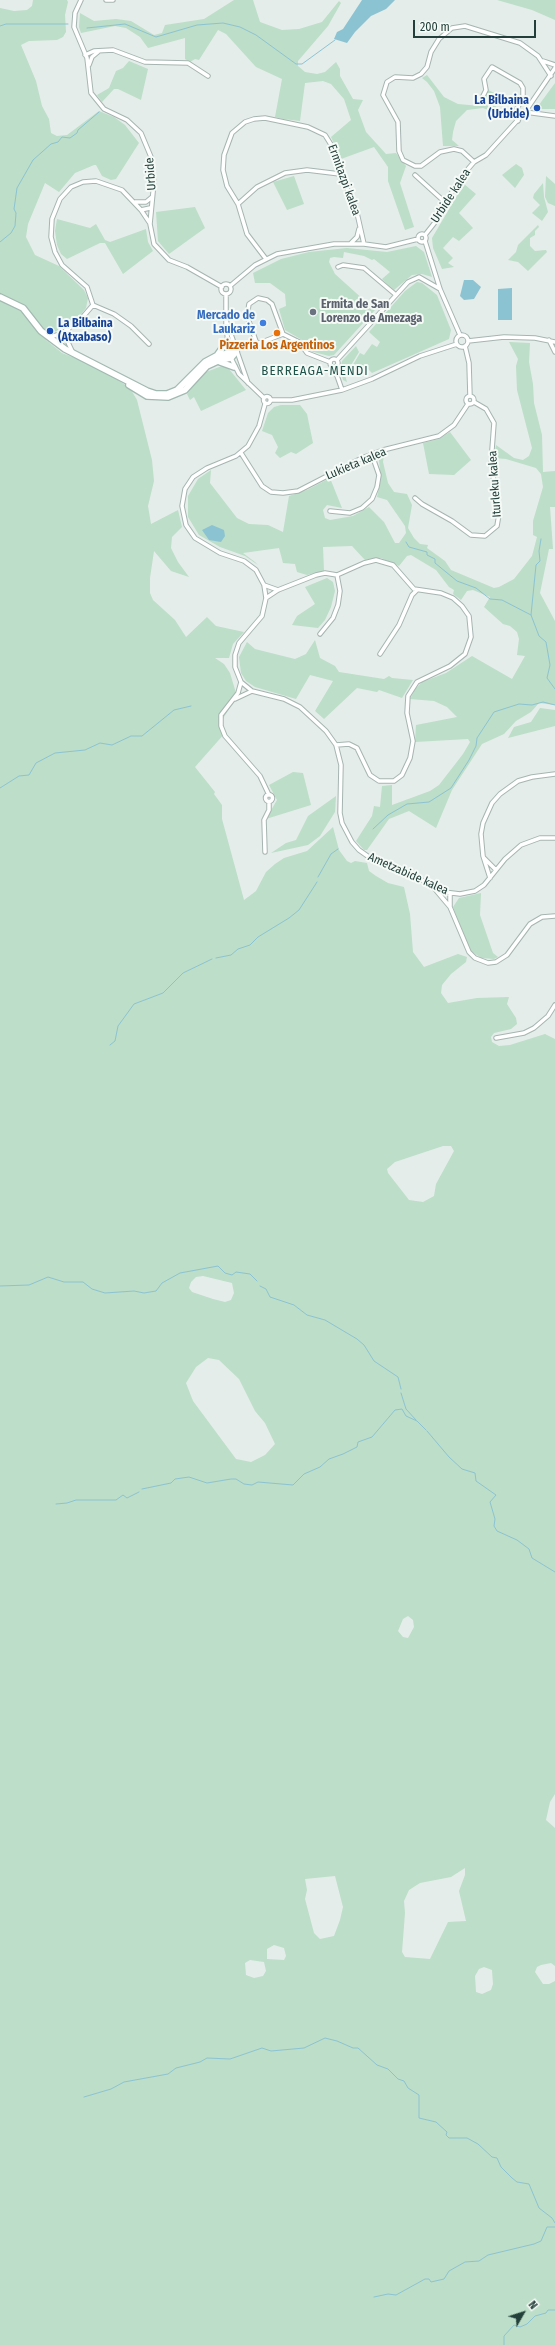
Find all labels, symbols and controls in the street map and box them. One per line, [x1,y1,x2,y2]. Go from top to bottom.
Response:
scale bar [415,12,538,38]
text: 200 m [420,20,450,34]
place label: La Bilbaina (Urbide) [474,94,529,122]
marker: La Bilbaina (Urbide) [532,103,542,113]
street label: Ermitazpi kalea [324,142,364,218]
street label: Urbide [143,157,159,191]
street label: Urbide kalea [428,166,474,226]
place label: Ermita de San Lorenzo de Amezaga [321,298,422,326]
marker: Ermita de San Lorenzo de Amezaga [308,307,318,317]
place label: Mercado de Laukariz [197,309,255,337]
place label: La Bilbaina (Atxabaso) [58,317,113,345]
marker: Mercado de Laukariz [258,318,268,328]
marker: La Bilbaina (Atxabaso) [45,326,55,336]
marker: Pizzeria Los Argentinos [272,328,282,338]
place label: Pizzeria Los Argentinos [219,339,335,353]
district label: BERREAGA-MENDI [261,363,369,379]
street label: Lukieta kalea [324,445,388,483]
street label: Iturleku kalea [485,450,505,518]
street label: Ametzabide kalea [366,850,450,898]
north arrow [503,2293,543,2333]
text: N [526,2298,540,2312]

